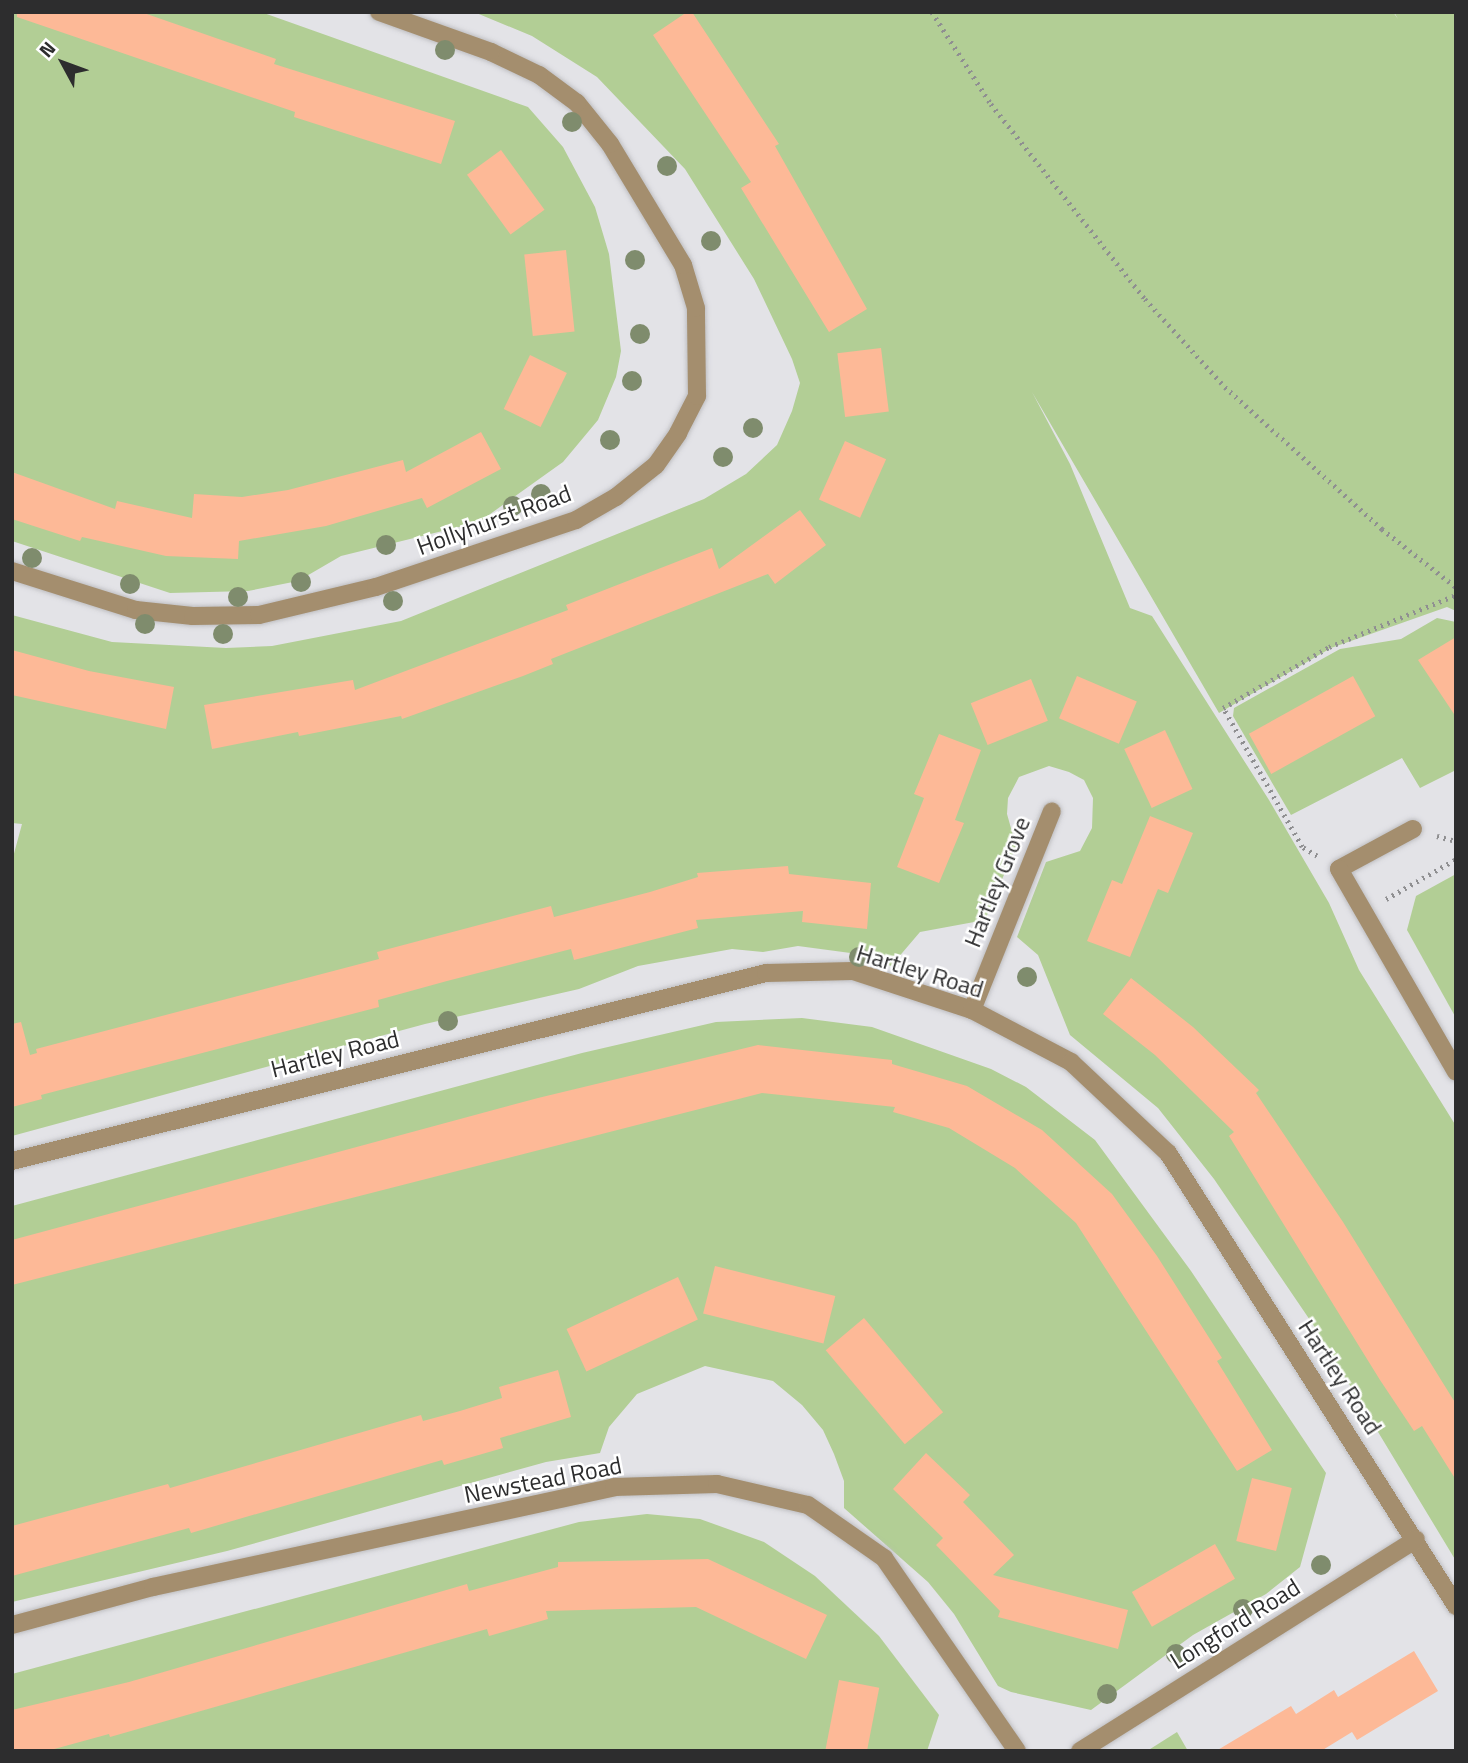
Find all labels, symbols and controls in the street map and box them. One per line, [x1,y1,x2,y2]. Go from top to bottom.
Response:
north arrow [28,28,98,98]
text: N [32,34,62,63]
street label: Hollyhurst Road [413,479,575,561]
street label: Hartley Grove [958,813,1036,951]
street label: Hartley Road [853,938,987,1004]
street label: Hartley Road [268,1024,402,1084]
street label: Hartley Road [1292,1314,1388,1440]
street label: Newstead Road [462,1451,624,1509]
street label: Longford Road [1165,1573,1305,1675]

